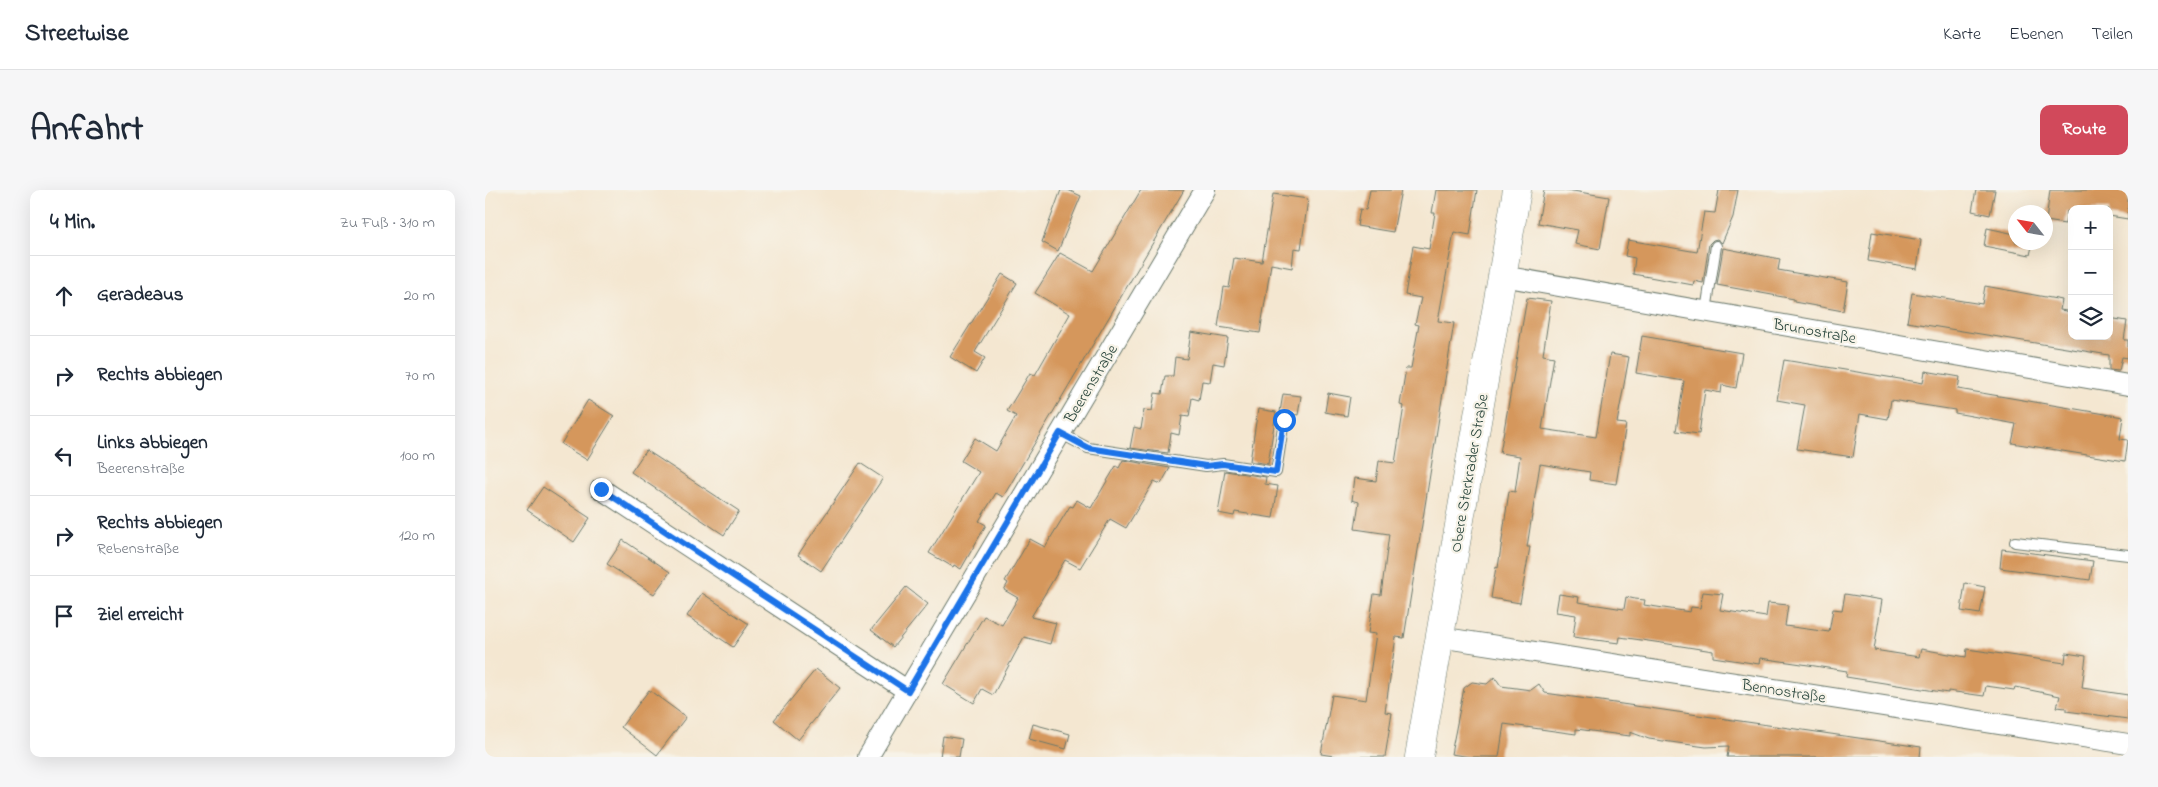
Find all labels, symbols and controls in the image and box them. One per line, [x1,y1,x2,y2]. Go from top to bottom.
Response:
text: Streetwise [25,17,129,52]
text: Karte [1943,22,1981,48]
text: Ebenen [2009,22,2063,48]
text: Teilen [2091,22,2133,48]
text: Anfahrt [30,105,143,156]
button: Route [2040,105,2128,155]
north arrow [2008,205,2053,250]
map controls [2068,205,2113,340]
button: + [2068,205,2113,250]
text: 4 Min. [50,208,95,238]
text: Zu Fuß · 310 m [340,211,435,235]
button: − [2068,250,2113,295]
icon: ahead [50,282,78,310]
text: Geradeaus [97,282,184,309]
text: 20 m [404,284,435,308]
button: layers [2068,295,2113,340]
street label: Brunostraße [1770,313,1859,351]
street label: Beerenstraße [1058,340,1125,429]
icon: right [50,362,78,390]
text: Rechts abbiegen [97,362,222,389]
text: 70 m [405,364,435,388]
street label: Obere Sterkrader Straße [1444,391,1496,554]
route start [1273,409,1296,432]
text: Links abbiegen [97,430,208,457]
icon: left [50,442,78,470]
text: 100 m [400,444,435,468]
text: Beerenstraße [97,457,185,481]
route end [590,478,613,501]
text: Rechts abbiegen [97,510,222,537]
icon: right [50,522,78,550]
text: 120 m [399,524,435,548]
text: Rebenstraße [97,537,179,561]
icon: arrive [50,602,78,630]
text: Ziel erreicht [97,602,184,629]
street label: Bennostraße [1739,673,1828,711]

